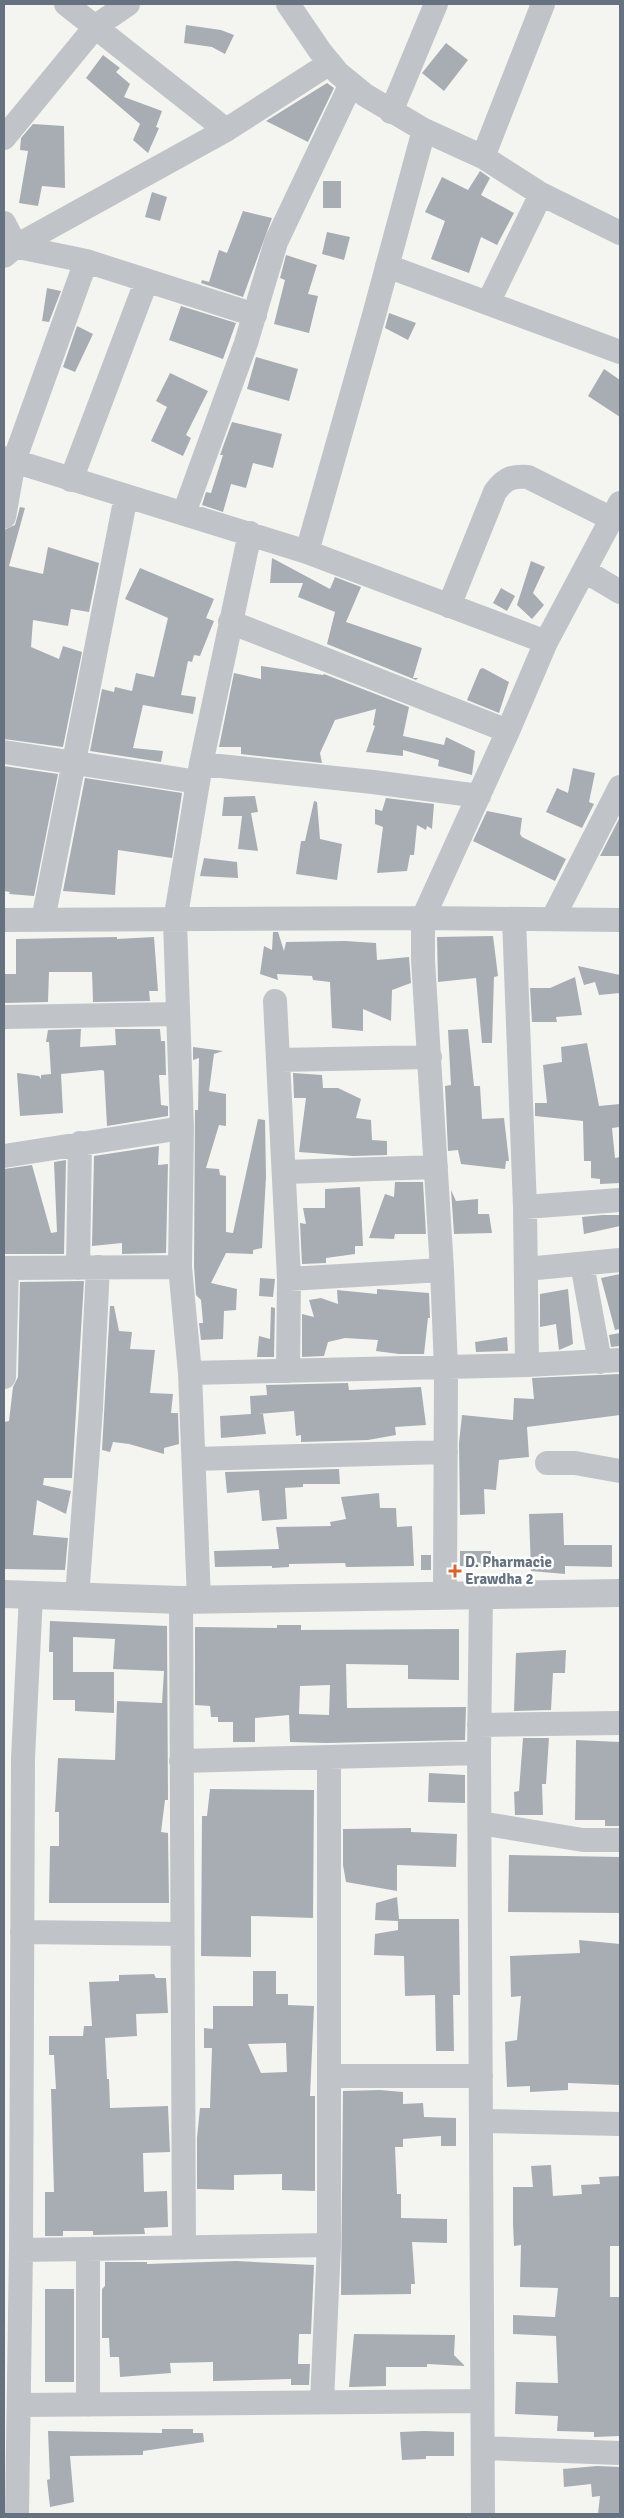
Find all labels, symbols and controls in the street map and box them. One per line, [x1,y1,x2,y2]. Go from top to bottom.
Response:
place label: D. Pharmacie Erawdha 2 [465,1553,552,1588]
marker: D. Pharmacie Erawdha 2 [449,1565,461,1577]

